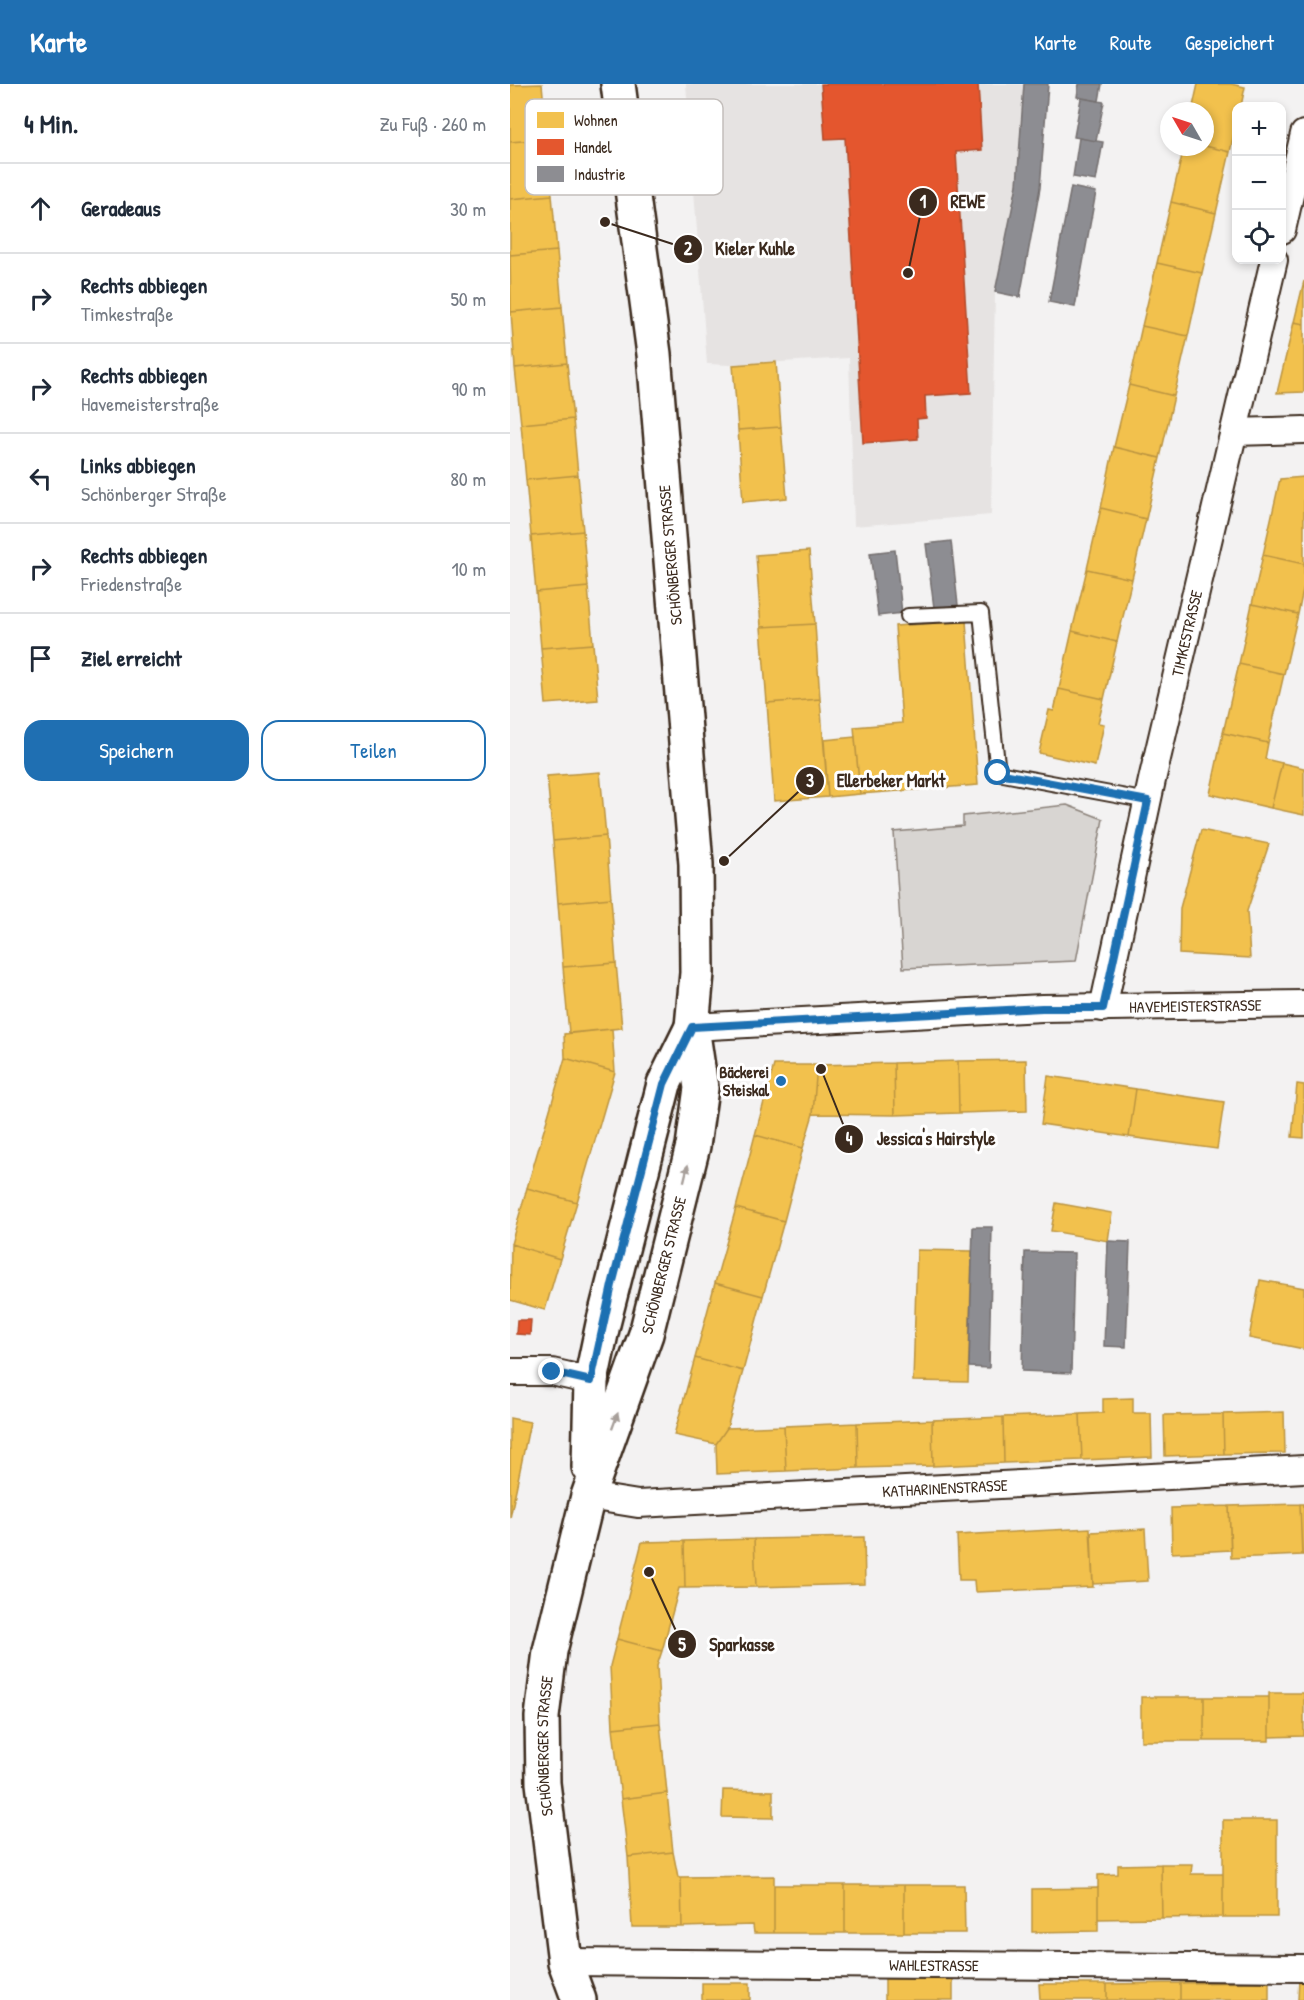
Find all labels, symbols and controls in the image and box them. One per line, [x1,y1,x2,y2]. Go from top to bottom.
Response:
text: Karte [30,23,87,61]
text: Karte [1034,28,1077,57]
text: Route [1110,28,1152,57]
text: Gespeichert [1185,28,1274,57]
legend [525,99,723,195]
north arrow [1160,102,1214,156]
map controls [1232,102,1286,264]
button: + [1232,102,1286,156]
text: 4 Min. [24,106,78,141]
text: Wohnen [574,109,618,131]
text: Zu Fuß · 260 m [379,110,486,137]
text: Handel [574,136,613,158]
button: − [1232,156,1286,210]
text: Industrie [574,163,626,185]
callout: REWE [908,184,997,220]
text: 1 [920,189,927,214]
text: REWE [950,189,987,214]
icon: ahead [24,192,57,225]
text: Geradeaus [81,193,161,223]
text: 30 m [450,195,486,222]
button: locate [1232,210,1286,264]
callout: Kieler Kuhle [673,231,806,267]
text: 2 [684,236,693,261]
text: Kieler Kuhle [715,236,796,261]
text: Rechts abbiegen [81,270,208,300]
icon: right [24,282,57,315]
text: 50 m [450,285,486,312]
text: Timkestraße [81,300,173,327]
text: Rechts abbiegen [81,360,208,390]
icon: right [24,372,57,405]
text: 90 m [452,375,486,402]
text: Havemeisterstraße [81,390,219,417]
text: Links abbiegen [81,450,196,480]
icon: left [24,462,57,495]
text: 80 m [450,465,486,492]
text: Schönberger Straße [81,480,227,507]
street label: SCHÖNBERGER STRASSE [653,484,687,626]
text: Rechts abbiegen [81,540,208,570]
icon: right [24,552,57,585]
text: 10 m [452,555,486,582]
text: Friedenstraße [81,570,182,597]
street label: TIMKESTRASSE [1166,588,1207,679]
icon: arrive [24,642,57,675]
text: Ziel erreicht [81,643,181,673]
button: Speichern [24,720,249,781]
button: Teilen [261,720,486,781]
route start [984,759,1010,785]
callout: Ellerbeker Markt [795,763,958,799]
text: 3 [806,768,814,793]
text: Ellerbeker Markt [837,768,946,793]
street label: HAVEMEISTERSTRASSE [1129,994,1262,1018]
place label: Bäckerei Steiskal [719,1061,770,1101]
marker: Bäckerei Steiskal [774,1074,788,1088]
callout: Jessica's Hairstyle [834,1121,1007,1157]
text: 4 [846,1126,853,1151]
text: Jessica's Hairstyle [877,1126,996,1152]
one-way arrow [682,1164,692,1183]
street label: SCHÖNBERGER STRASSE [635,1194,691,1336]
route end [538,1358,564,1384]
one-way arrow [610,1412,620,1430]
street label: KATHARINENSTRASSE [882,1474,1008,1502]
callout: Sparkasse [667,1626,787,1662]
text: 5 [678,1632,686,1657]
text: Sparkasse [709,1632,776,1658]
street label: SCHÖNBERGER STRASSE [531,1674,558,1817]
street label: WAHLESTRASSE [889,1954,979,1976]

